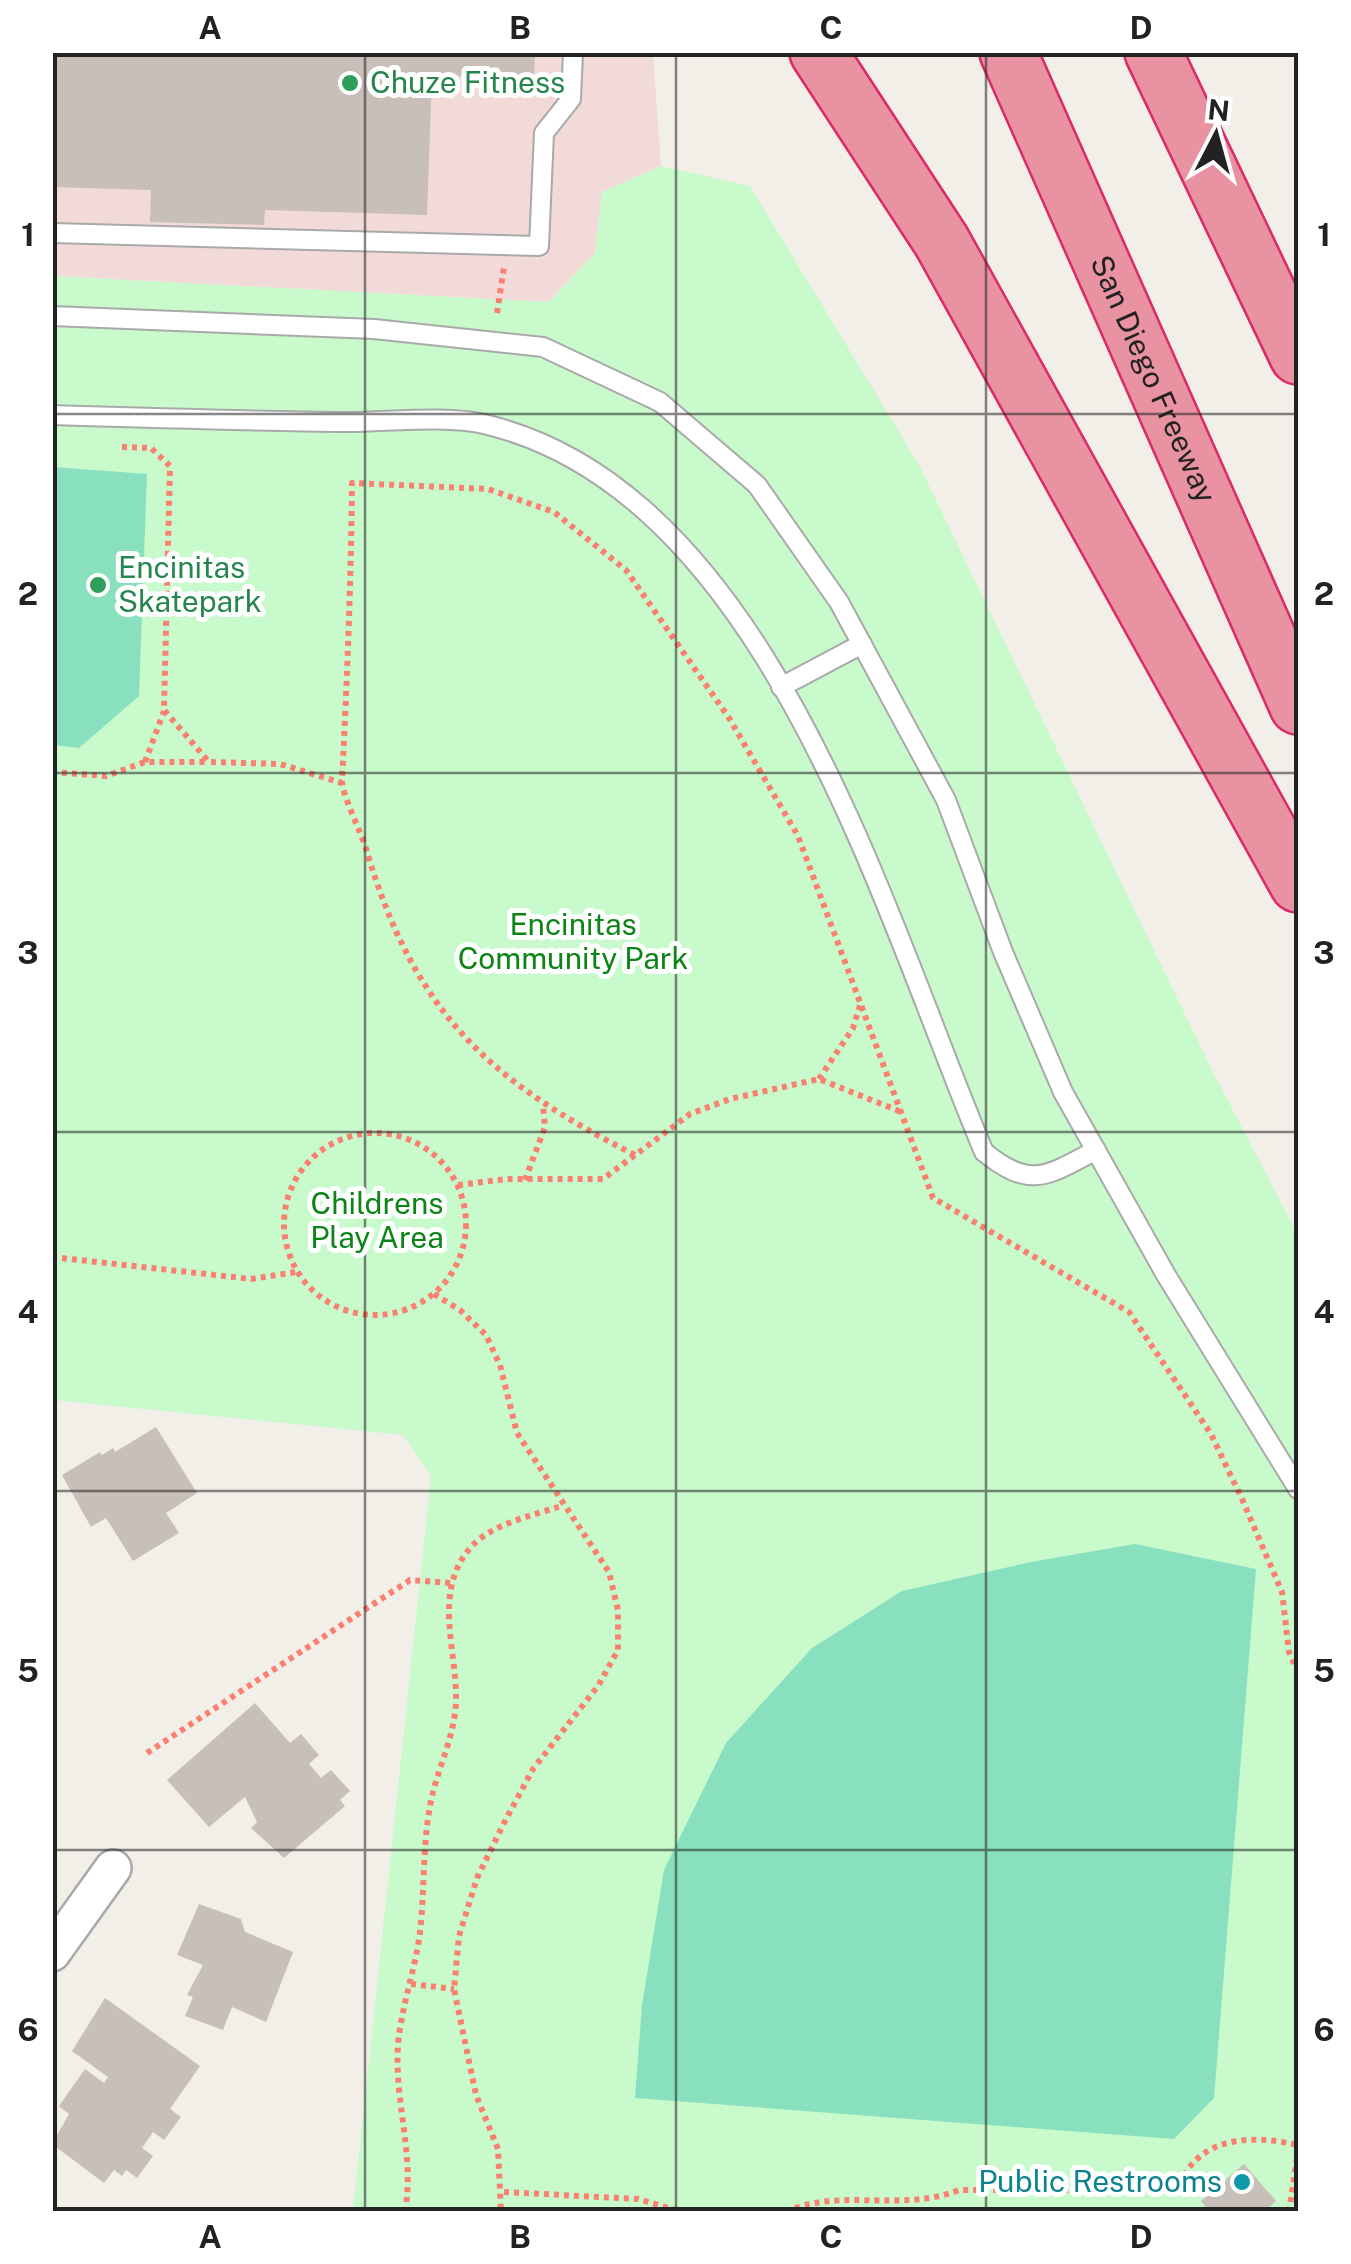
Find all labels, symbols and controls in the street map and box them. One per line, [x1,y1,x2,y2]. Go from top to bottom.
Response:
text: A [198,9,222,46]
text: B [509,9,531,46]
text: C [820,9,842,46]
text: D [1129,9,1153,46]
place label: Chuze Fitness [370,64,565,100]
marker: Chuze Fitness [339,72,361,94]
north arrow [1166,85,1266,185]
text: N [1206,92,1231,127]
text: 1 [21,216,35,253]
text: 1 [1317,216,1331,253]
street label: San Diego Freeway [1083,250,1225,508]
place label: Encinitas Skatepark [118,549,262,619]
marker: Encinitas Skatepark [87,574,109,596]
text: 2 [18,575,38,612]
text: 2 [1314,575,1334,612]
park label: Encinitas Community Park [458,906,688,976]
text: 3 [17,934,39,971]
text: 3 [1313,934,1335,971]
park label: Childrens Play Area [310,1185,444,1255]
text: 4 [18,1293,39,1330]
text: 4 [1314,1293,1335,1330]
text: 5 [17,1652,39,1689]
text: 5 [1313,1652,1335,1689]
text: 6 [17,2011,39,2048]
text: 6 [1313,2011,1335,2048]
place label: Public Restrooms [978,2163,1222,2199]
marker: Public Restrooms [1231,2171,1253,2193]
text: A [198,2218,222,2255]
text: B [509,2218,531,2255]
text: C [820,2218,842,2255]
text: D [1129,2218,1153,2255]

